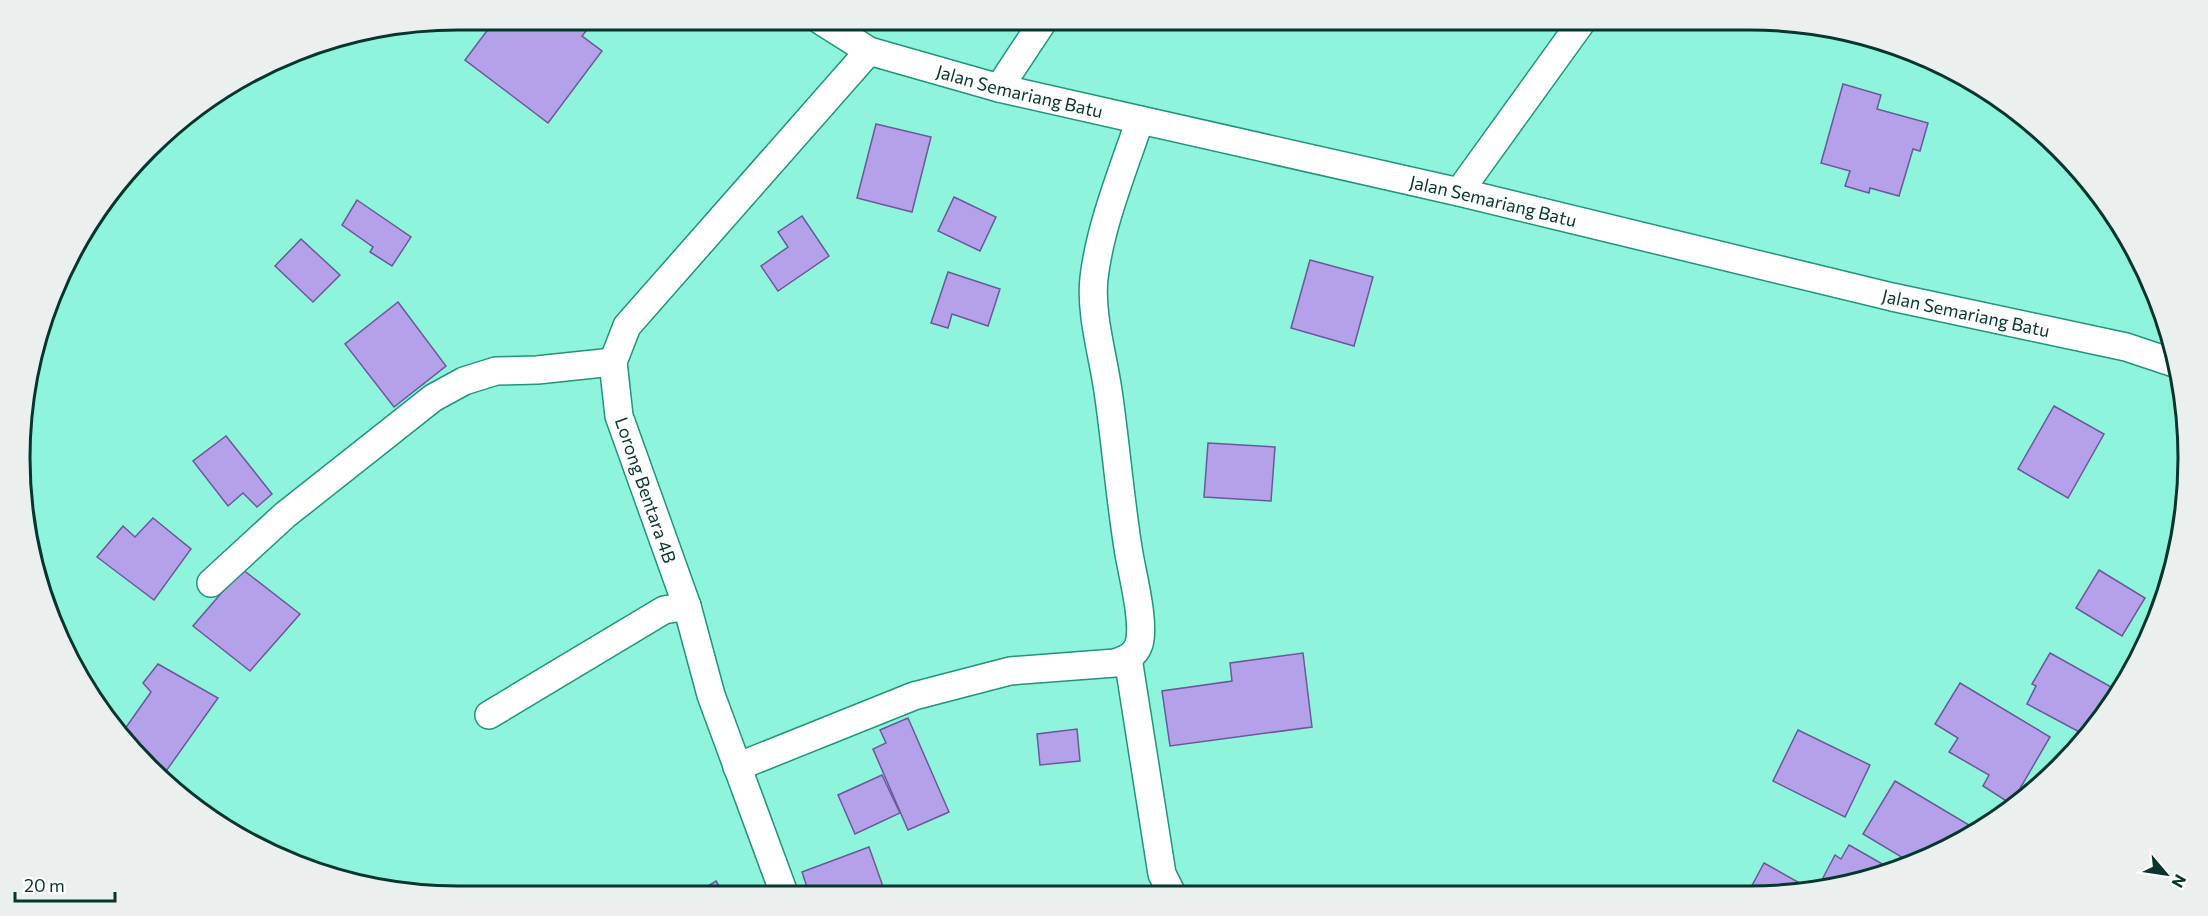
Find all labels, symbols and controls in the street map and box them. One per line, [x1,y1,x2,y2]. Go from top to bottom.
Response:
street label: Jalan Semariang Batu [934,60,1105,122]
street label: Jalan Semariang Batu [1408,170,1579,231]
street label: Jalan Semariang Batu [1880,284,2052,341]
street label: Lorong Bentara 4B [611,414,681,566]
north arrow [2136,844,2196,904]
scale bar [15,865,116,903]
text: N [2168,872,2191,891]
text: 20 m [24,874,65,896]

